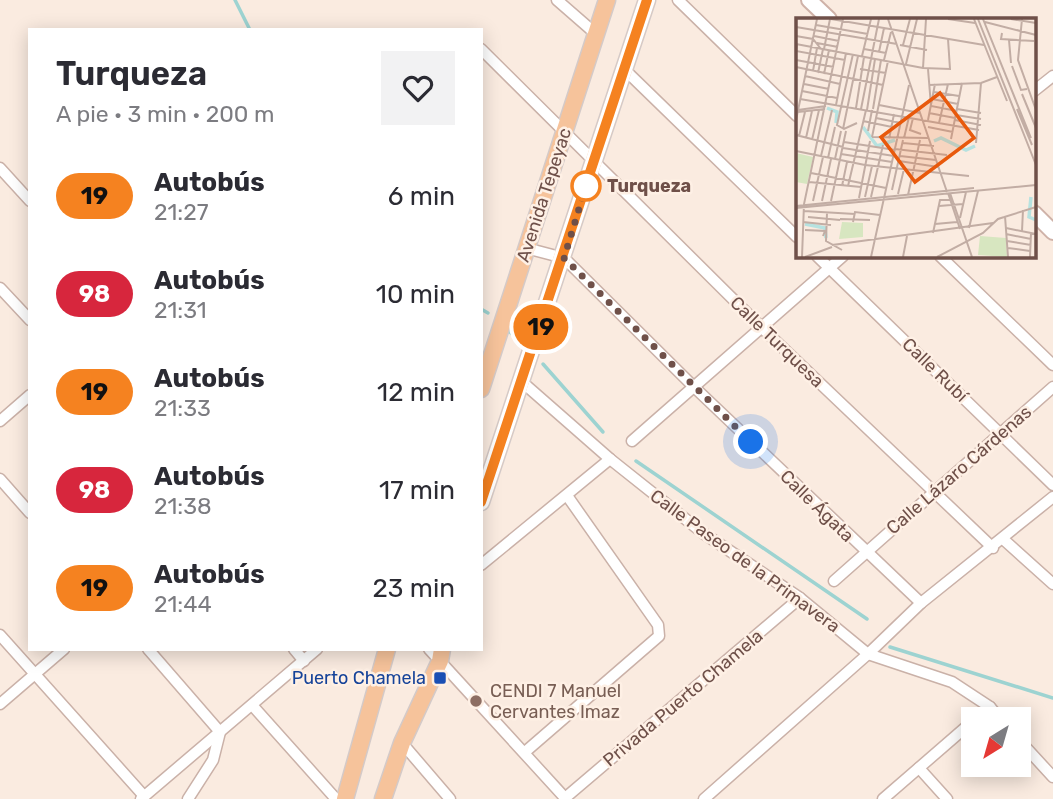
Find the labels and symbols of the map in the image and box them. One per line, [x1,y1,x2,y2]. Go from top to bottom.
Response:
inset map [796,18,1036,257]
street label: Avenida Tepeyac [512,125,576,265]
marker: Turqueza [571,171,601,201]
place label: Turqueza [607,175,691,197]
street label: Calle Turquesa [725,292,829,392]
line badge: 19 [510,304,572,350]
street label: Calle Rubí [898,333,974,408]
street label: Calle Lázaro Cárdenas [882,401,1036,539]
your location [733,424,768,459]
street label: Calle Ágata [775,465,859,547]
street label: Calle Paseo de la Primavera [646,485,844,637]
street label: Privada Puerto Chamela [599,625,767,771]
place label: Puerto Chamela [292,667,426,689]
marker: Puerto Chamela [432,670,448,686]
place label: CENDI 7 Manuel Cervantes Imaz [490,680,621,723]
marker: CENDI 7 Manuel Cervantes Imaz [468,693,484,709]
north arrow [961,707,1031,777]

